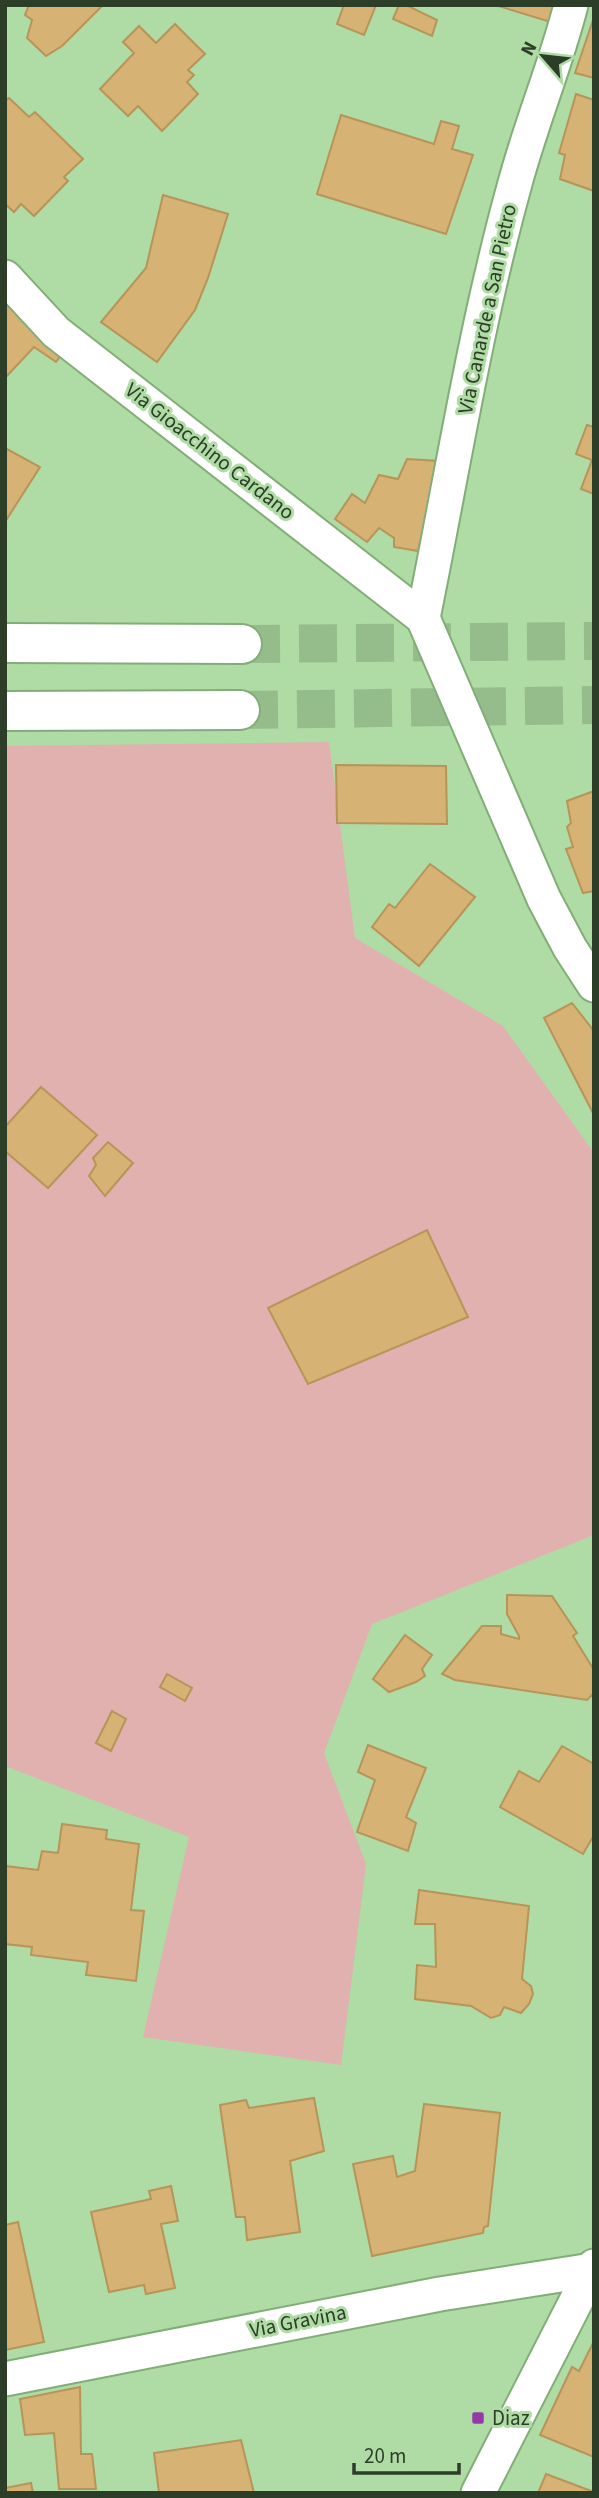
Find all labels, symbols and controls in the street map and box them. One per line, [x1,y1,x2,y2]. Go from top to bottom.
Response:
north arrow [508,21,578,91]
text: N [514,37,544,61]
street label: Via Canarde a San Pietro [450,201,524,417]
street label: Via Gioacchino Cardano [119,375,301,527]
street label: Via Gravina [247,2297,349,2345]
place label: Diaz [492,2403,530,2433]
marker: Diaz [470,2410,486,2426]
scale bar [354,2432,459,2476]
text: 20 m [364,2441,406,2471]

